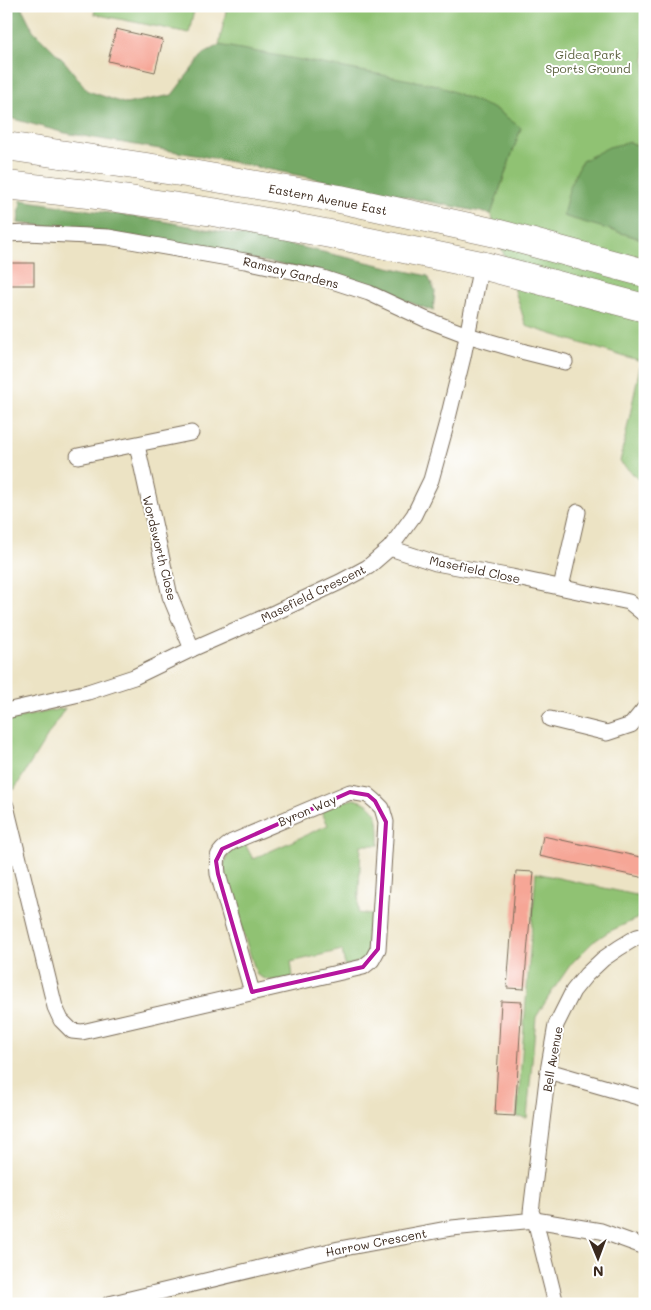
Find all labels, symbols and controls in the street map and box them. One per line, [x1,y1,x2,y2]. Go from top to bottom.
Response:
park label: Gidea Park Sports Ground [545,46,631,76]
street label: Eastern Avenue East [267,180,389,218]
street label: Ramsay Gardens [241,252,341,292]
street label: Wordsworth Close [139,494,181,602]
street label: Masefield Close [428,552,522,586]
street label: Masefield Crescent [258,561,368,625]
street label: Byron Way [276,791,338,829]
street label: Bell Avenue [538,1025,566,1093]
street label: Harrow Crescent [324,1224,428,1260]
north arrow [574,1232,624,1282]
text: N [593,1262,604,1281]

